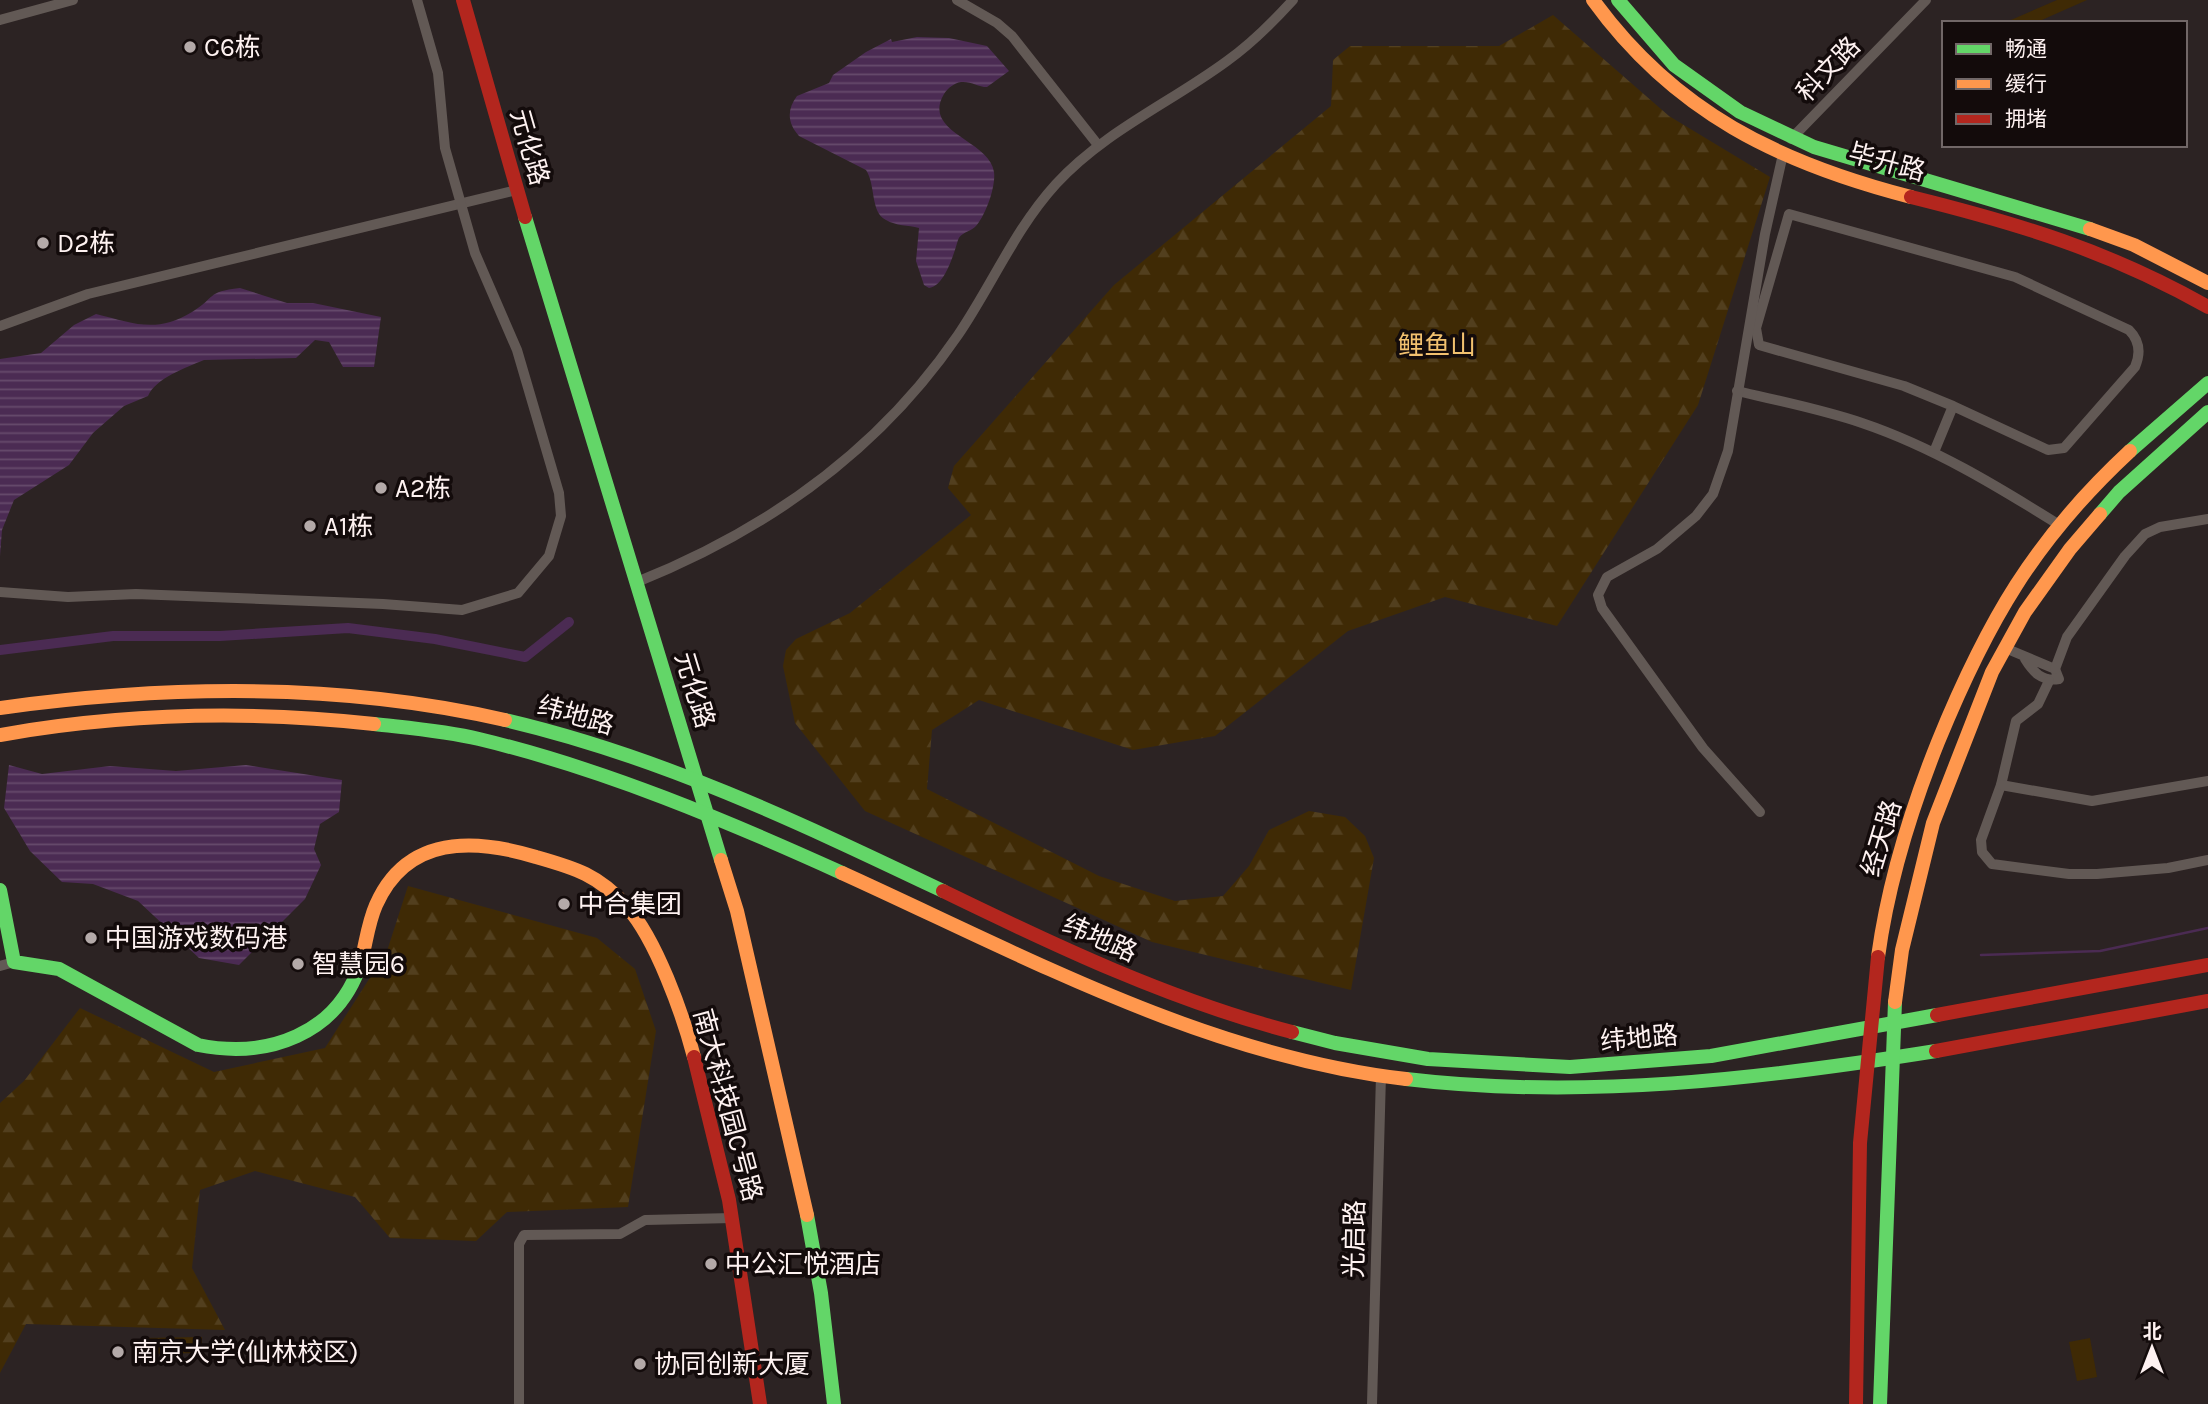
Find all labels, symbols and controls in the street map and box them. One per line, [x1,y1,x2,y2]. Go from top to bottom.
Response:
legend [1942,21,2187,147]
street label: 科文路 [1790,31,1867,108]
place label: C6栋 [204,32,261,63]
text: 畅通 [2005,37,2047,61]
marker: C6栋 [182,39,198,55]
text: 缓行 [2005,72,2047,96]
street label: 元化路 [504,105,555,189]
text: 拥堵 [2005,107,2047,131]
street label: 毕升路 [1845,137,1929,188]
place label: D2栋 [57,228,115,259]
marker: D2栋 [35,235,51,251]
park label: 鲤鱼山 [1398,330,1476,361]
place label: A2栋 [395,473,451,504]
marker: A2栋 [373,480,389,496]
place label: A1栋 [324,511,374,542]
marker: A1栋 [302,518,318,534]
street label: 元化路 [668,648,721,732]
street label: 纬地路 [534,690,618,741]
street label: 经天路 [1855,796,1908,880]
place label: 中合集团 [578,889,682,920]
marker: 中合集团 [556,896,572,912]
street label: 纬地路 [1058,908,1142,968]
place label: 中国游戏数码港 [105,923,287,954]
marker: 中国游戏数码港 [83,930,99,946]
place label: 智慧园6 [312,949,405,980]
marker: 智慧园6 [290,956,306,972]
street label: 南大科技园C号路 [687,1006,768,1205]
street label: 纬地路 [1599,1020,1679,1057]
street label: 光启路 [1338,1200,1371,1278]
place label: 中公汇悦酒店 [725,1249,881,1280]
marker: 中公汇悦酒店 [703,1256,719,1272]
north arrow [2117,1313,2187,1383]
text: 北 [2142,1321,2162,1343]
place label: 南京大学(仙林校区) [132,1337,359,1368]
marker: 南京大学(仙林校区) [110,1344,126,1360]
place label: 协同创新大厦 [654,1349,810,1380]
marker: 协同创新大厦 [632,1356,648,1372]

